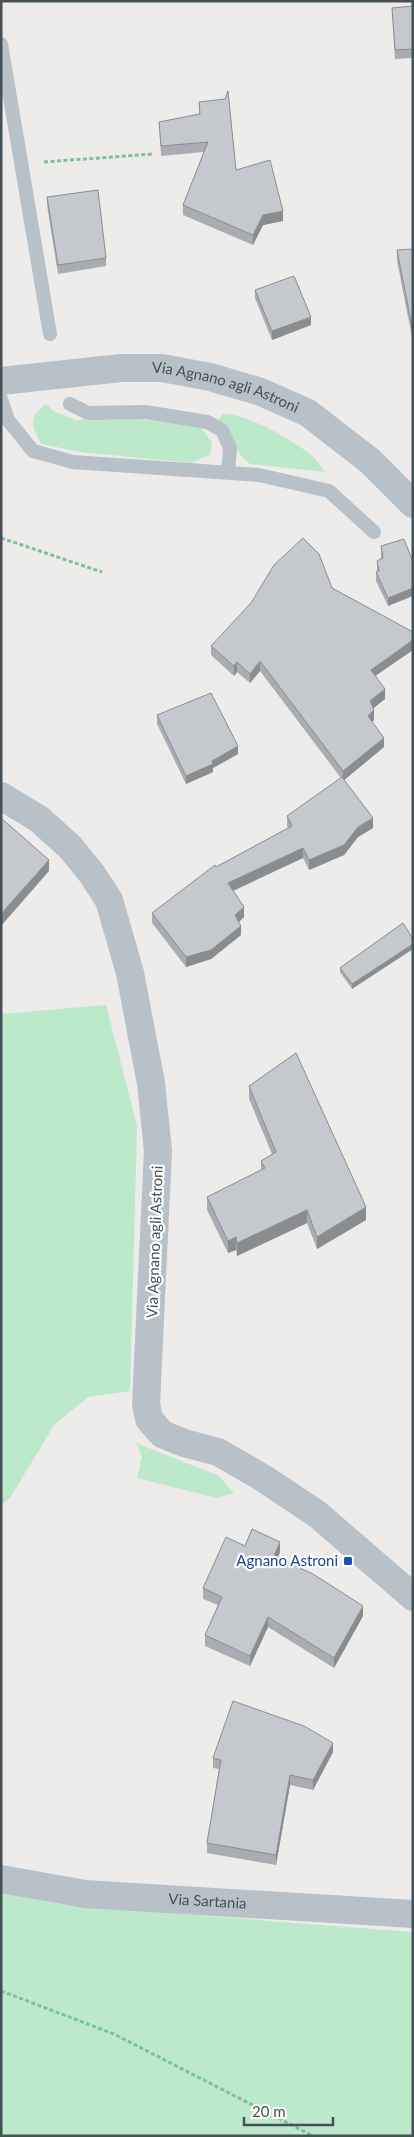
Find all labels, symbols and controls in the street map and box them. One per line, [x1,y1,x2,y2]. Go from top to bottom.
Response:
street label: Via Agnano agli Astroni [152,358,302,416]
street label: Via Agnano agli Astroni [142,1165,166,1318]
place label: Agnano Astroni [236,1551,338,1569]
marker: Agnano Astroni [342,1555,354,1567]
street label: Via Sartania [168,1889,247,1912]
scale bar [244,2094,333,2126]
text: 20 m [252,2102,286,2120]

